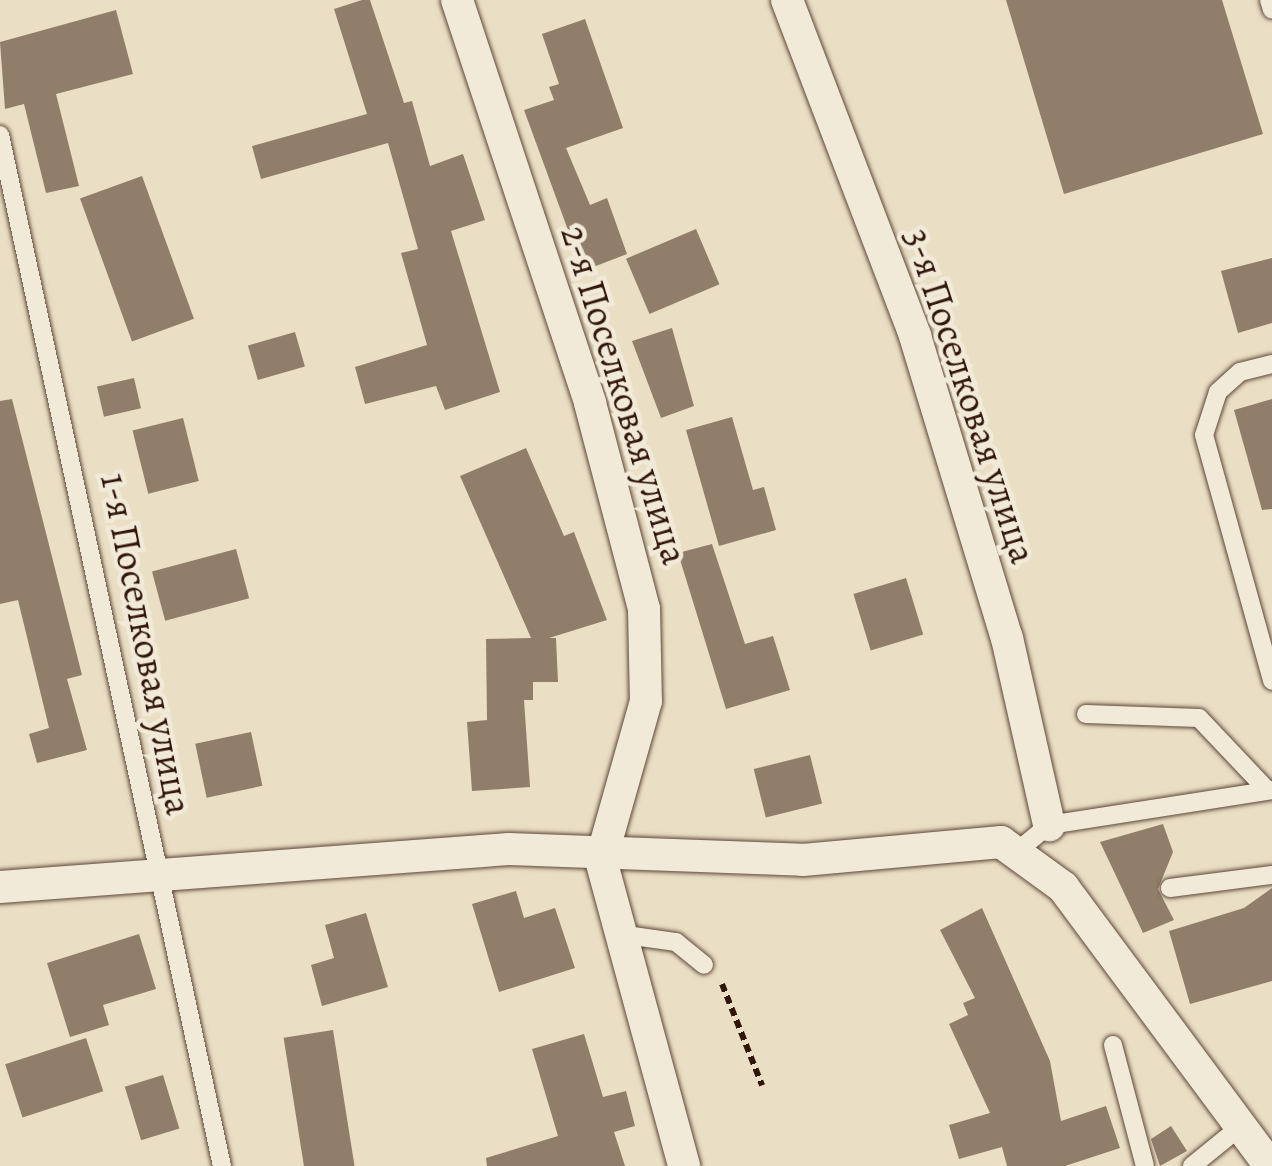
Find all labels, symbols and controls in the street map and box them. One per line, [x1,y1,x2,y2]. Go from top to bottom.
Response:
street label: 2-я Поселковая улица [551,220,697,570]
street label: 3-я Поселковая улица [894,223,1046,569]
street label: 1-я Поселковая улица [91,469,201,819]

